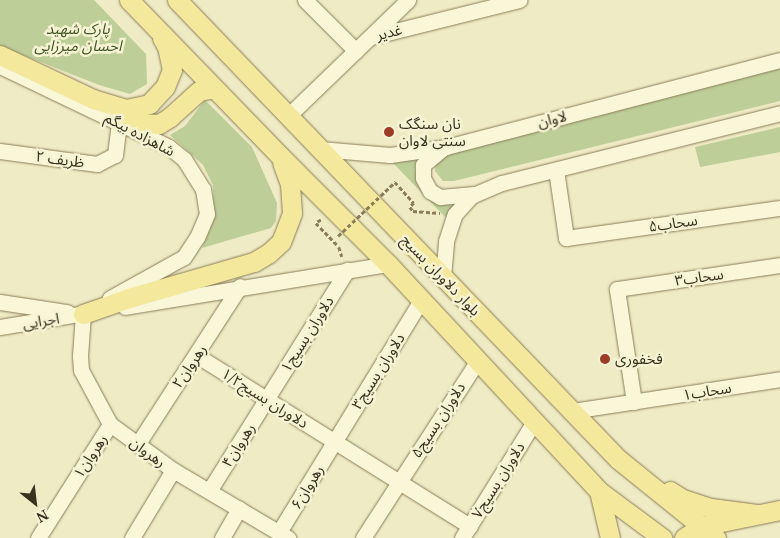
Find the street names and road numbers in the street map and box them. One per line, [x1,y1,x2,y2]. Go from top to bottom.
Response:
street label: غدیر [374,20,404,44]
street label: لاوان [536,107,568,131]
street label: شاهزاده بیگم [102,108,178,160]
street label: ظریف ۲ [34,147,86,171]
street label: ۵سحاب [647,211,699,235]
street label: بلوار دلاوران بسیج [398,231,484,319]
street label: ۳سحاب [673,265,725,289]
street label: دلاوران بسیج۱ [277,293,337,375]
street label: اجرایی [21,309,61,333]
street label: دلاوران بسیج۳ [348,330,408,412]
street label: رهروان۲ [168,341,210,391]
street label: دلاوران بسیج۱/۲ [218,364,312,432]
street label: ۱سحاب [681,378,733,404]
street label: دلاوران بسیج۵ [407,379,469,461]
street label: رهروان۴ [217,420,259,470]
street label: رهروان۱ [69,431,111,481]
street label: رهروان [127,433,169,471]
street label: دلاوران بسیج۷ [468,439,528,521]
street label: رهروان۶ [287,462,327,512]

